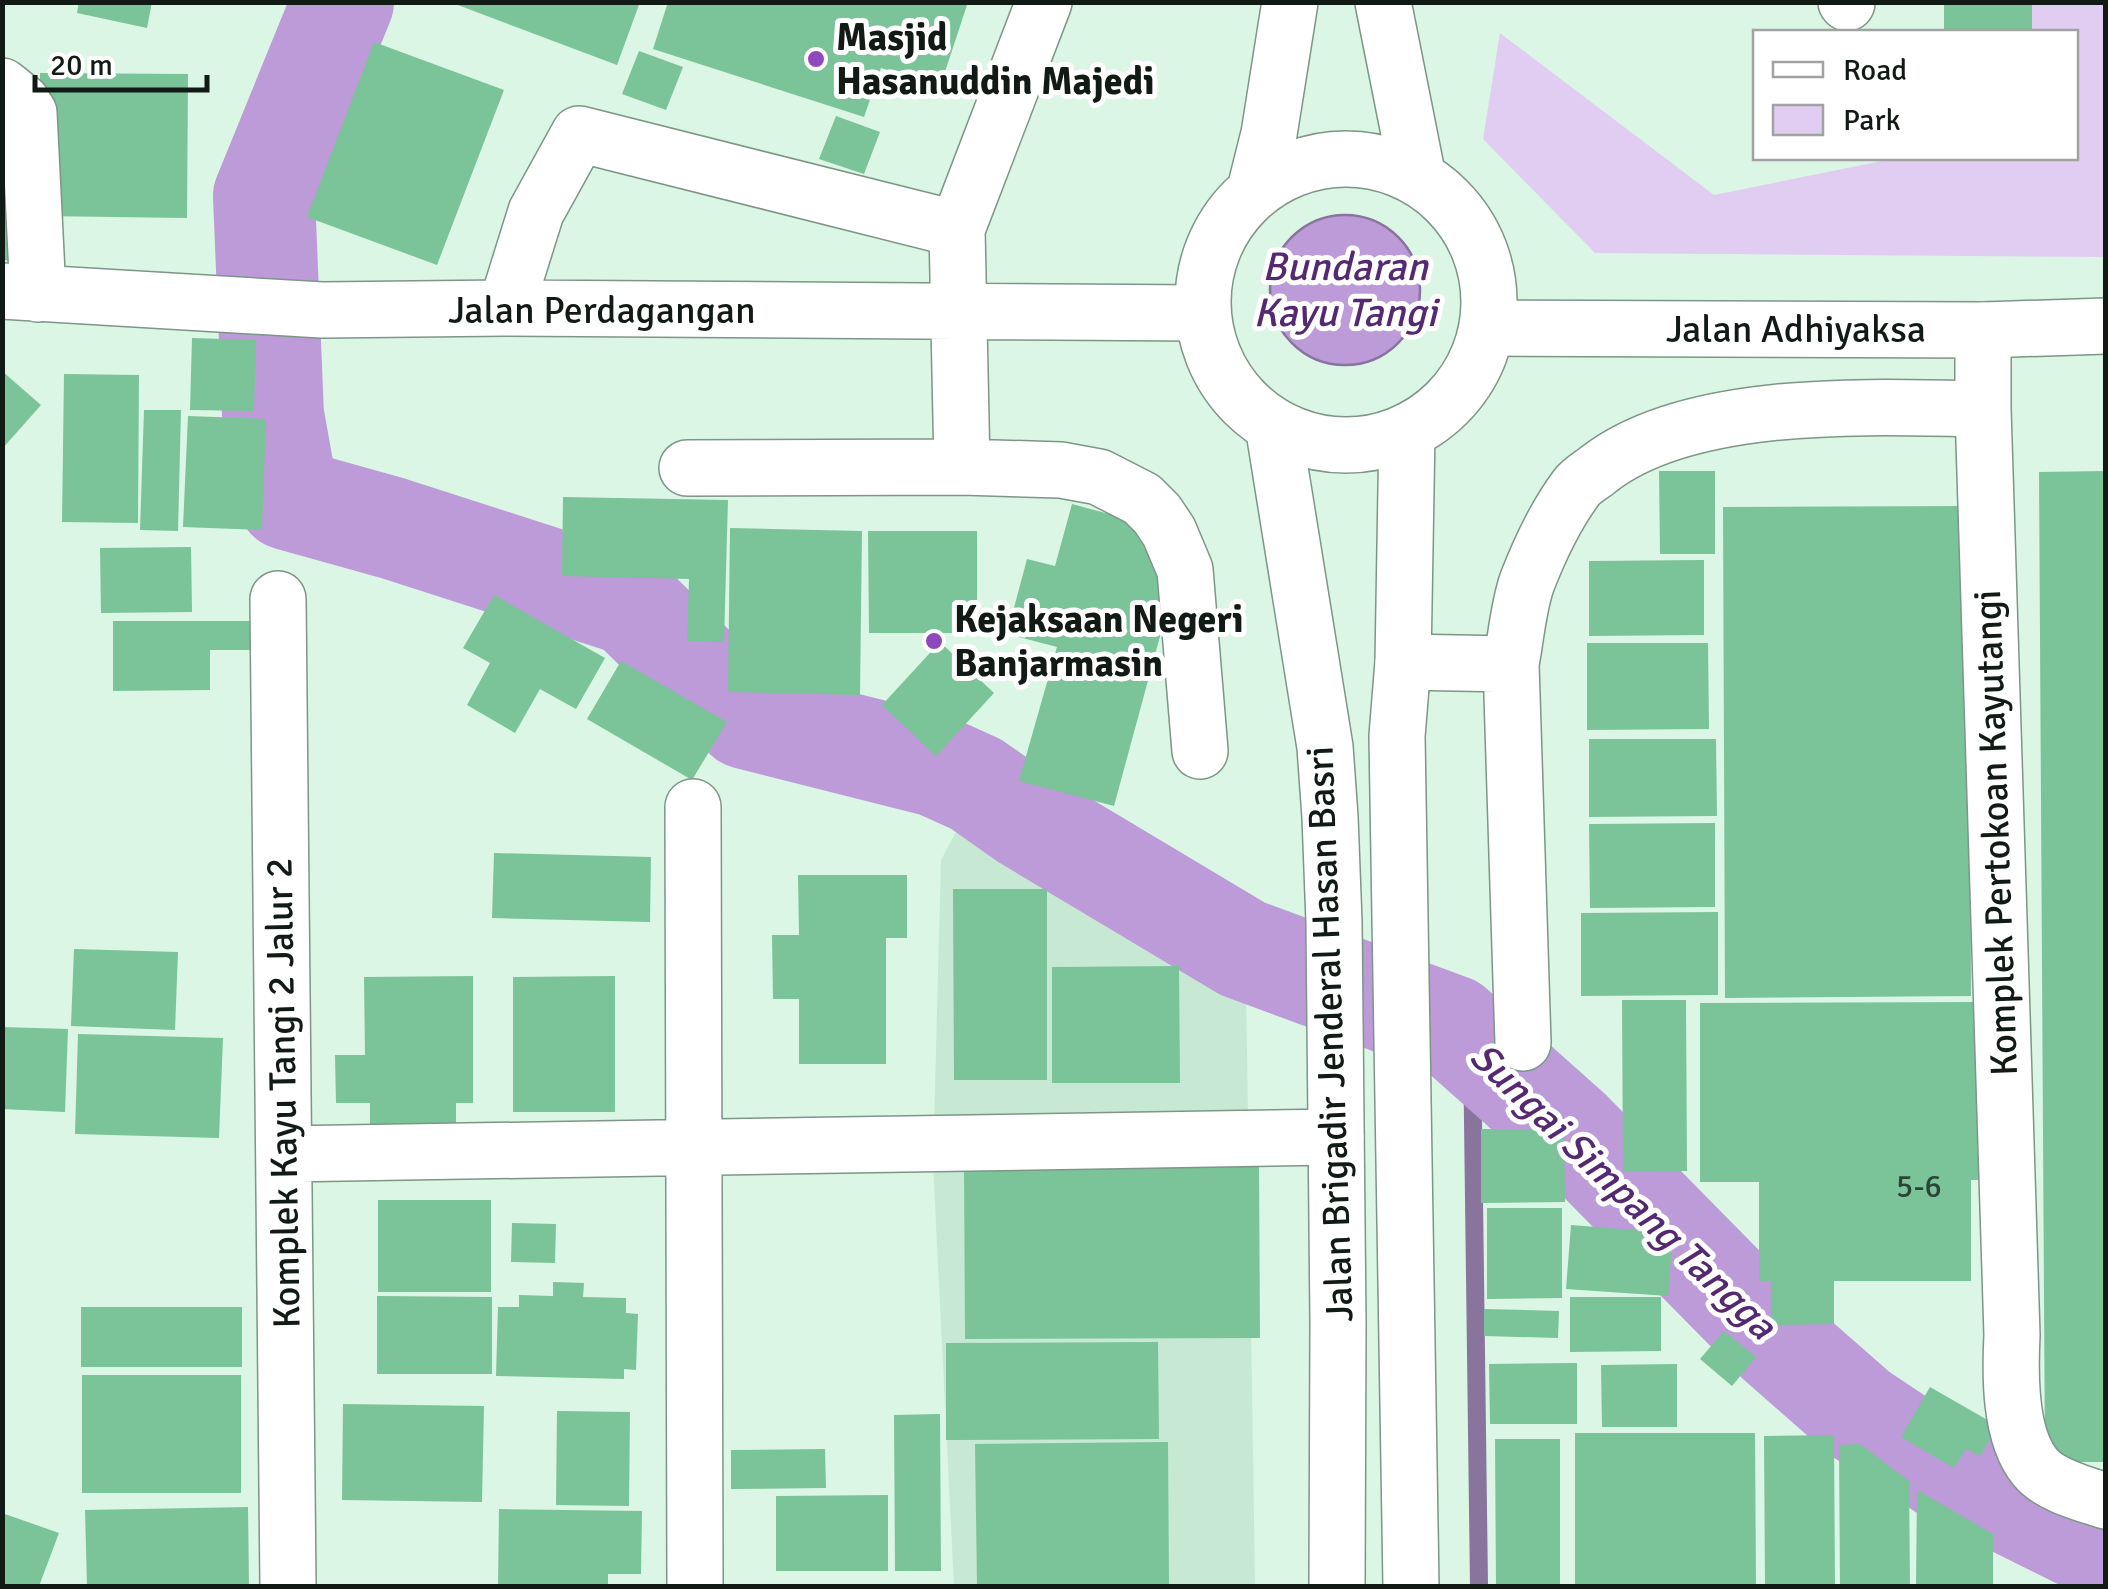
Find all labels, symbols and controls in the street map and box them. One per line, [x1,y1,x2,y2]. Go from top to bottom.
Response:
place label: Masjid Hasanuddin Majedi [836,14,1154,105]
scale bar [35,30,208,92]
legend [1753,30,2078,160]
text: 20 m [50,47,113,84]
marker: Masjid Hasanuddin Majedi [805,48,827,70]
text: Road [1843,52,1907,89]
text: Park [1843,102,1901,139]
water label: Bundaran Kayu Tangi [1253,242,1440,338]
street label: Jalan Perdagangan [448,287,756,334]
street label: Jalan Adhiyaksa [1666,306,1926,353]
street label: Komplek Pertokoan Kayutangi [1964,589,2028,1077]
place label: Kejaksaan Negeri Banjarmasin [954,596,1244,687]
marker: Kejaksaan Negeri Banjarmasin [923,630,945,652]
street label: Jalan Brigadir Jenderal Hasan Basri [1296,745,1364,1323]
street label: Komplek Kayu Tangi 2 Jalur 2 [255,857,311,1329]
water label: Sungai Simpang Tangga [1459,1032,1788,1351]
house number: 5-6 [1896,1167,1942,1206]

